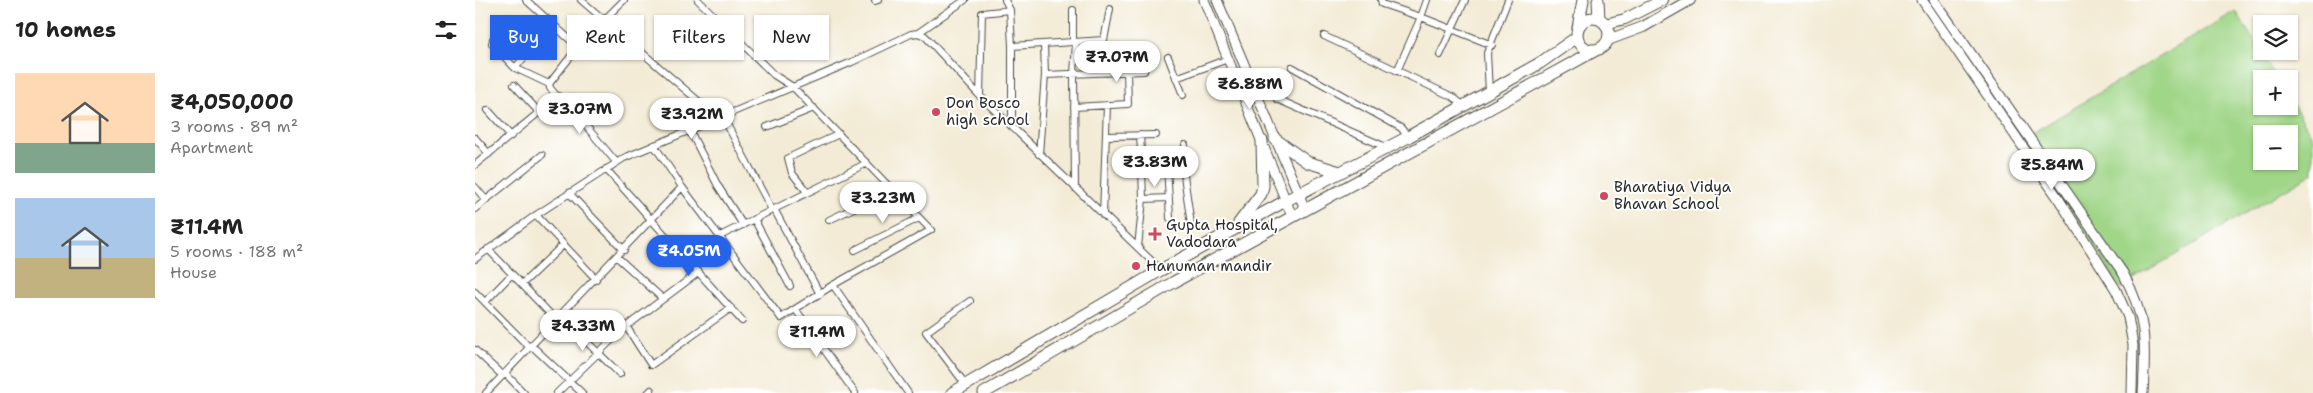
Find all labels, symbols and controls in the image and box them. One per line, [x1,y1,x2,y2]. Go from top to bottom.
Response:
chip: Buy [490,15,557,60]
chip: Rent [567,15,644,60]
chip: Filters [654,15,744,60]
chip: New [754,15,829,60]
map controls [2253,15,2298,170]
button: layers [2253,15,2298,60]
text: 10 homes [15,16,116,44]
icon: filters [432,16,460,44]
pin: ₹7.07M [1076,41,1158,83]
text: ₹7.07M [1085,46,1149,67]
pin: ₹6.88M [1209,68,1291,110]
button: + [2253,70,2298,115]
text: ₹6.88M [1217,73,1283,94]
text: ₹4,050,000 [170,88,294,116]
pin: ₹3.07M [539,92,621,135]
icon: home [55,93,115,153]
place label: Don Bosco high school [946,93,1030,130]
text: ₹3.07M [548,98,612,119]
pin: ₹3.92M [651,98,733,140]
text: ₹3.92M [661,103,723,124]
marker: Don Bosco high school [930,106,942,118]
text: 3 rooms · 89 m² [170,116,298,137]
button: − [2253,125,2298,170]
text: Apartment [170,137,253,158]
pin: ₹3.83M [1114,146,1196,188]
pin: ₹5.84M [2011,148,2093,191]
text: ₹3.83M [1123,151,1187,172]
text: ₹5.84M [2020,154,2084,175]
place label: Bharatiya Vidya Bhavan School [1614,177,1732,214]
pin: ₹3.23M [842,182,924,224]
text: ₹3.23M [851,187,915,208]
marker: Bharatiya Vidya Bhavan School [1598,190,1610,202]
text: ₹11.4M [170,213,243,241]
place label: Gupta Hospital, Vadodara [1166,215,1278,252]
icon: home [55,218,115,278]
marker: Gupta Hospital, Vadodara [1148,227,1162,241]
pin: ₹4.05M [648,234,730,277]
text: ₹4.05M [657,240,721,261]
text: 5 rooms · 188 m² [170,241,303,262]
place label: Hanuman mandir [1146,256,1272,276]
marker: Hanuman mandir [1130,260,1142,272]
text: House [170,262,217,283]
pin: ₹4.33M [542,310,624,352]
text: ₹4.33M [551,315,615,336]
pin: ₹11.4M [776,316,858,358]
text: ₹11.4M [789,321,845,342]

